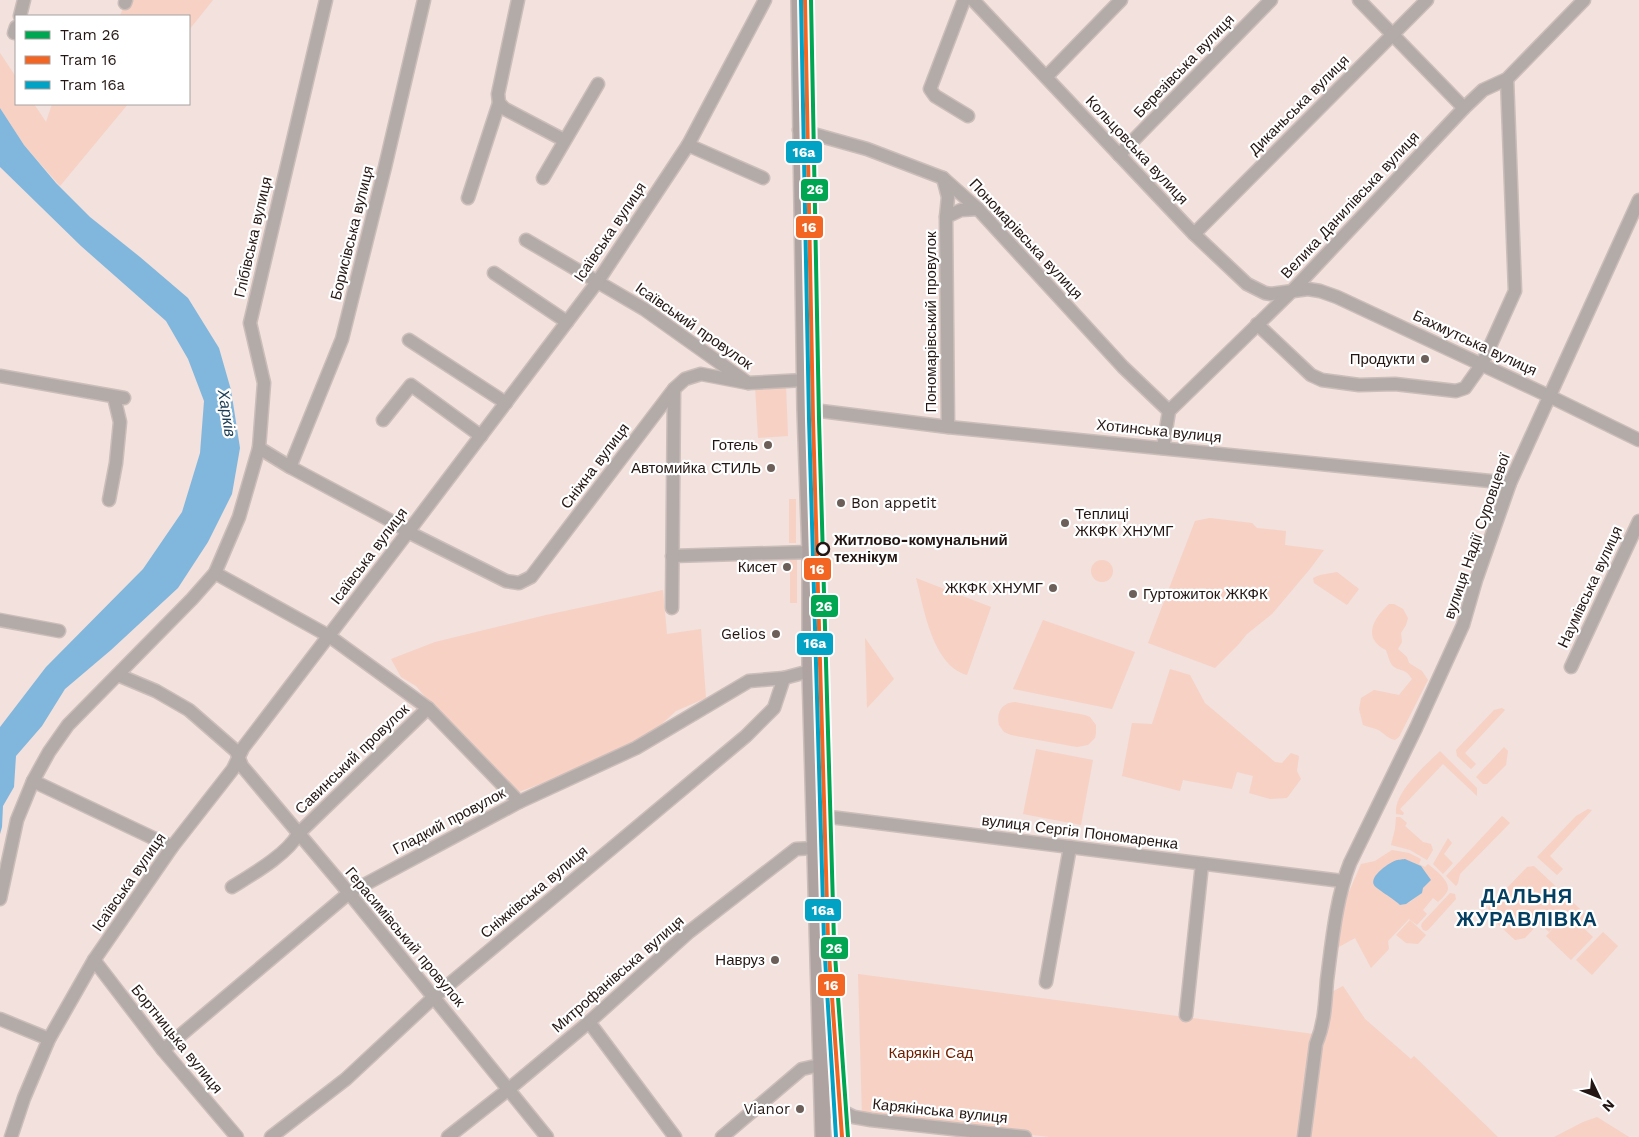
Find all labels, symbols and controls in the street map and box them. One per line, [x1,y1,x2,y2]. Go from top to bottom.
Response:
street label: Березівська вулиця [1130,11,1238,121]
legend [15,15,190,105]
text: Tram 26 [60,26,120,44]
text: Tram 16 [60,51,117,69]
street label: Диканьська вулиця [1245,51,1353,159]
text: Tram 16a [60,76,126,94]
street label: Кольцовська вулиця [1082,92,1192,208]
street label: Велика Данилівська вулиця [1277,128,1423,282]
line badge: 16a [785,140,823,164]
text: 16a [793,144,816,160]
street label: Борисівська вулиця [327,164,377,302]
street label: Глібівська вулиця [230,175,276,299]
street label: Пономарівська вулиця [965,175,1087,303]
line badge: 26 [800,178,829,202]
street label: Ісаївська вулиця [570,179,650,285]
text: 26 [807,181,824,197]
line badge: 16 [795,215,824,239]
text: 16 [802,219,817,235]
street label: Пономарівський провулок [922,231,940,413]
street label: Ісаївський провулок [632,279,757,374]
street label: Бахмутська вулиця [1410,306,1540,380]
place label: Продукти [1350,350,1415,368]
marker: Продукти [1419,353,1431,365]
water label: Харків [214,387,240,438]
street label: Хотинська вулиця [1096,415,1222,447]
street label: Сніжна вулиця [557,419,633,513]
place label: Готель [712,436,758,454]
marker: Готель [762,439,774,451]
street label: вулиця Надії Суровцевої [1440,450,1514,621]
place label: Автомийка СТИЛЬ [631,459,761,477]
marker: Автомийка СТИЛЬ [765,462,777,474]
place label: Bon appetit [851,494,937,512]
marker: Bon appetit [835,497,847,509]
street label: Ісаївська вулиця [327,504,411,608]
place label: Теплиці ЖКФК ХНУМГ [1075,505,1173,540]
marker: Теплиці ЖКФК ХНУМГ [1059,517,1071,529]
street label: Наумівська вулиця [1554,523,1626,651]
place label: Житлово-комунальний технікум [833,531,1008,566]
marker: Житлово-комунальний технікум [816,542,830,556]
line badge: 16 [803,557,832,581]
place label: Кисет [738,558,777,576]
marker: Кисет [781,561,793,573]
text: 16 [810,561,825,577]
place label: ЖКФК ХНУМГ [945,579,1043,597]
marker: ЖКФК ХНУМГ [1047,582,1059,594]
place label: Гуртожиток ЖКФК [1143,585,1268,603]
marker: Гуртожиток ЖКФК [1127,588,1139,600]
line badge: 26 [810,594,839,618]
text: 26 [816,598,833,614]
place label: Gelios [721,625,766,643]
marker: Gelios [770,628,782,640]
line badge: 16a [796,632,834,656]
text: 16a [804,635,827,651]
street label: Савинський провулок [291,700,413,818]
street label: Гладкий провулок [390,784,509,858]
street label: вулиця Сергія Пономаренка [981,811,1180,853]
street label: Ісаївська вулиця [88,829,170,935]
street label: Сніжківська вулиця [477,842,591,942]
street label: Герасимівський провулок [341,864,469,1011]
district label: ДАЛЬНЯ ЖУРАВЛІВКА [1455,884,1598,931]
line badge: 16a [804,898,842,922]
text: 16a [812,902,835,918]
street label: Митрофанівська вулиця [548,912,688,1036]
line badge: 26 [820,936,849,960]
text: 26 [826,940,843,956]
place label: Навруз [715,951,765,969]
marker: Навруз [769,954,781,966]
line badge: 16 [817,973,846,997]
text: 16 [824,977,839,993]
street label: Бортницька вулиця [127,981,227,1097]
park label: Карякін Сад [889,1044,974,1062]
north arrow [1574,1072,1624,1122]
street label: Карякінська вулиця [871,1095,1009,1127]
text: N [1599,1097,1618,1115]
place label: Vianor [743,1100,790,1118]
marker: Vianor [794,1103,806,1115]

